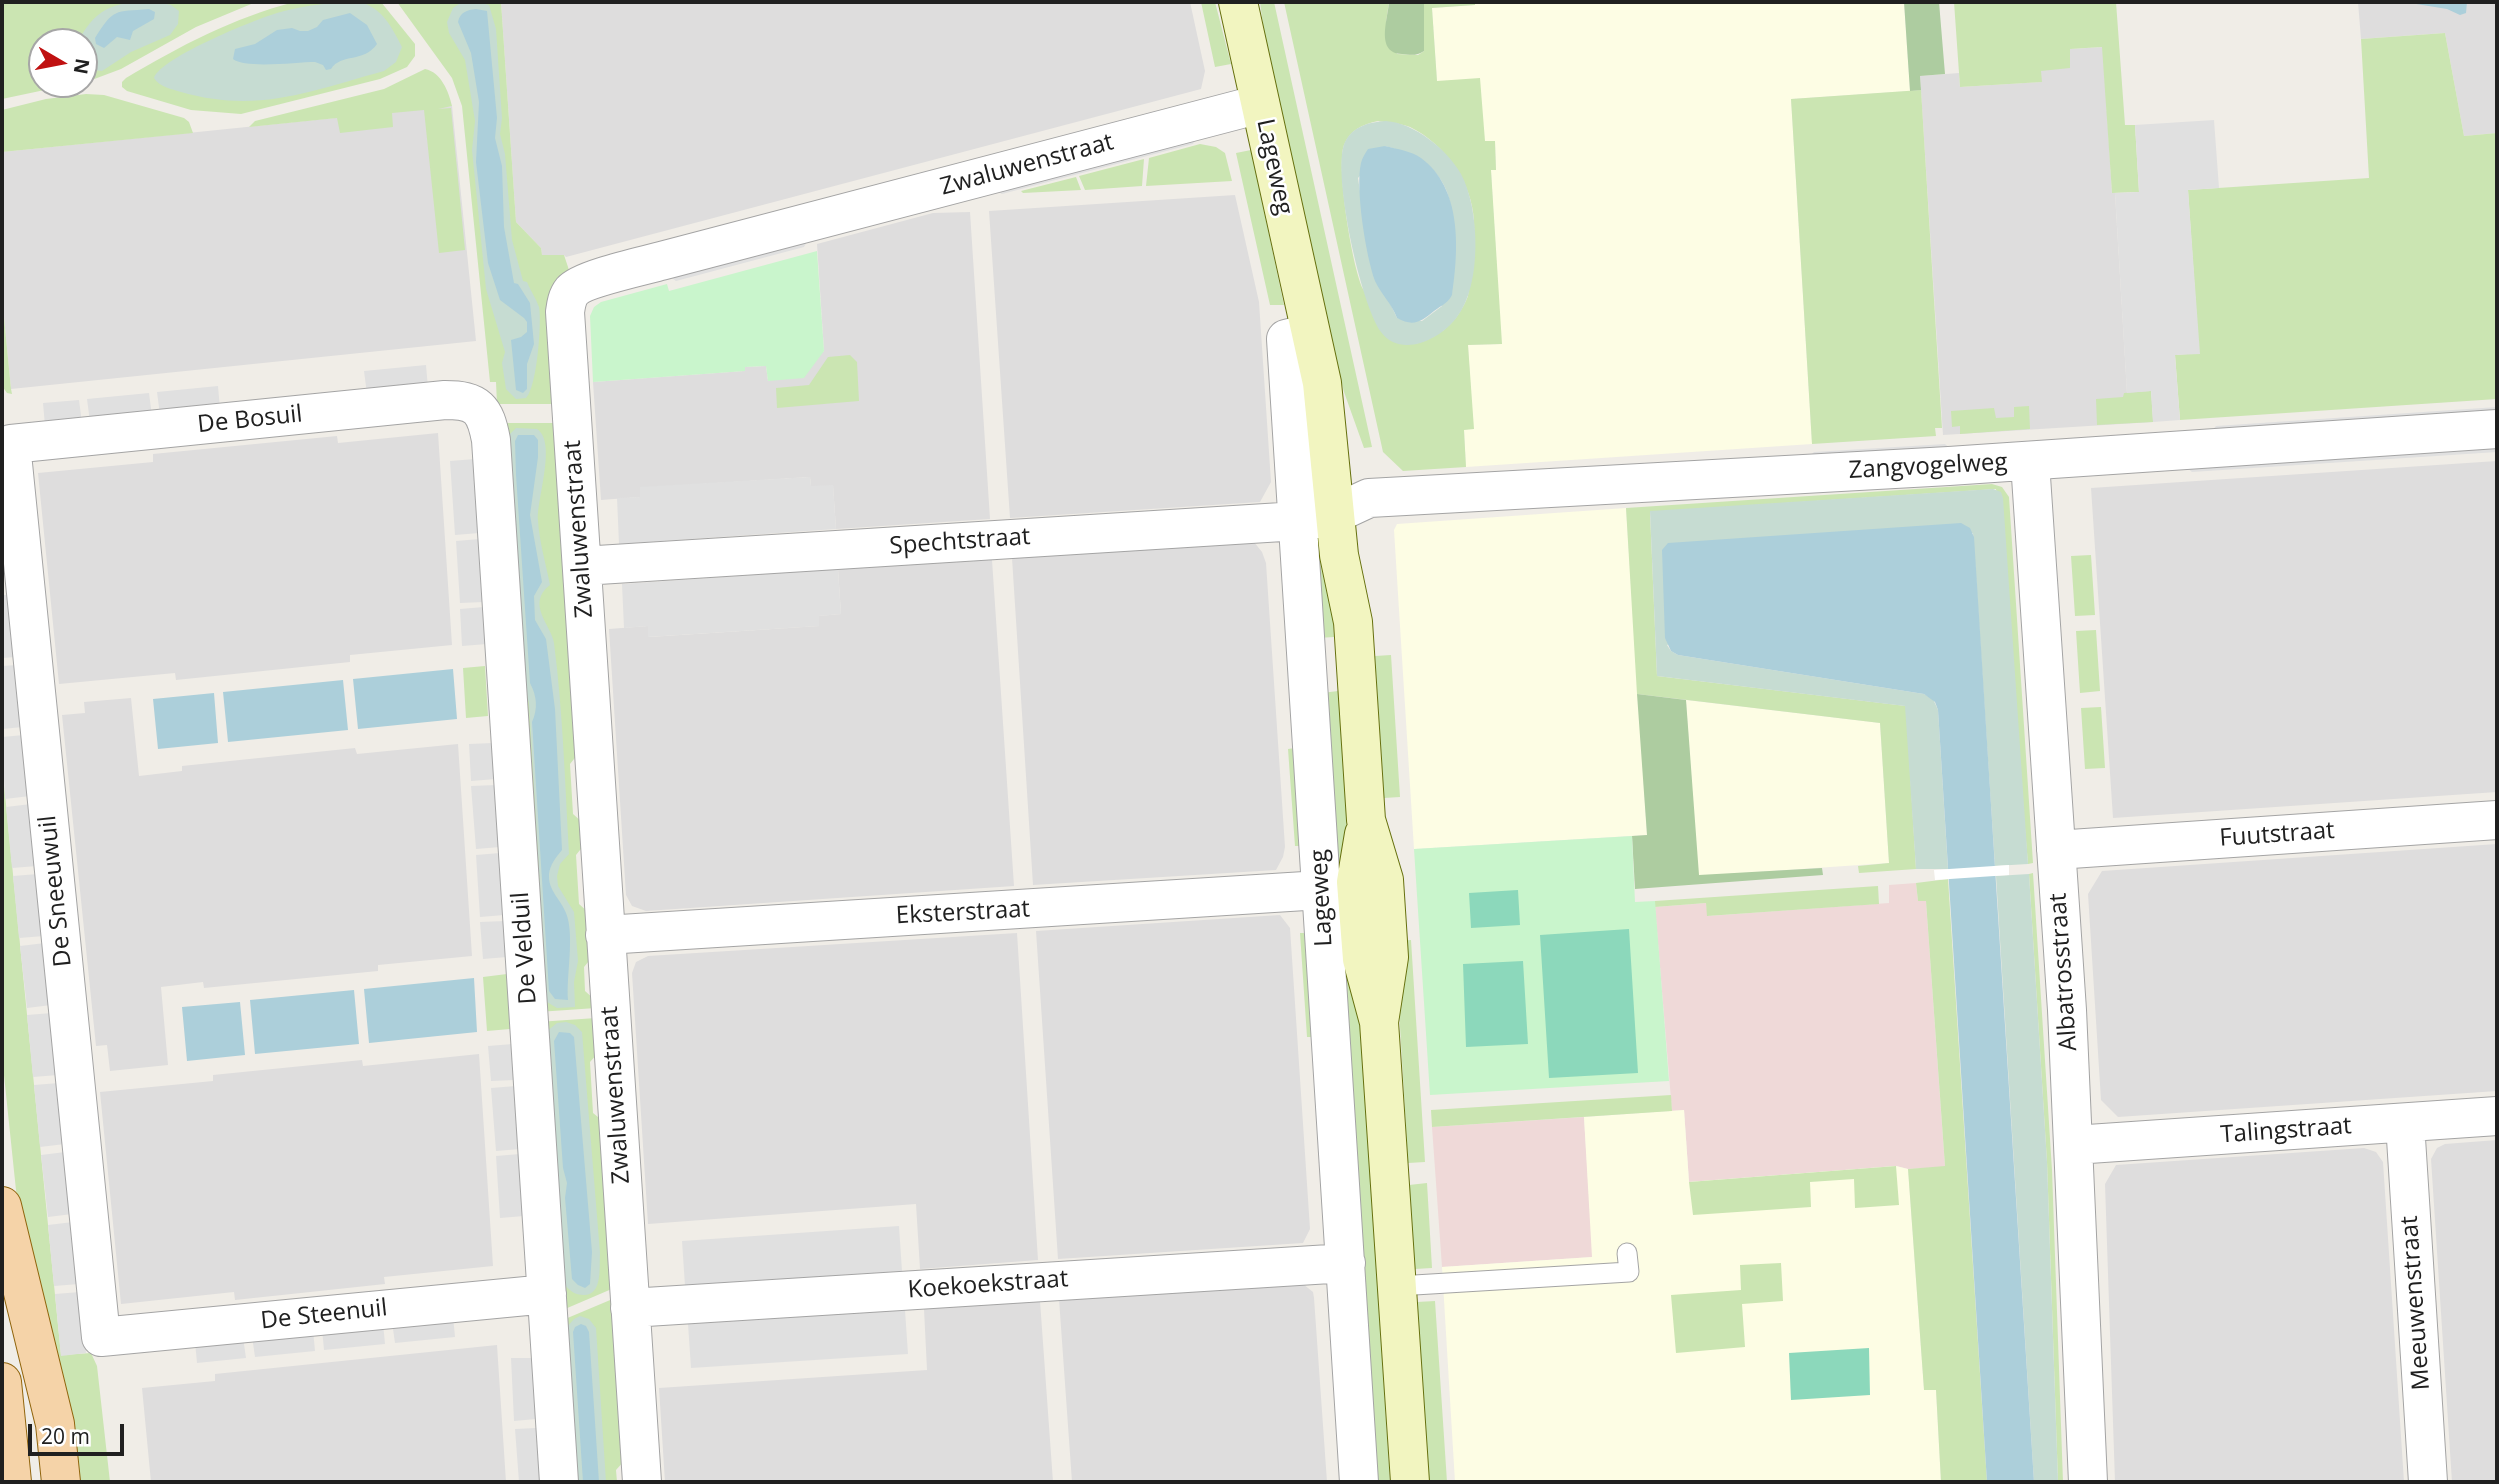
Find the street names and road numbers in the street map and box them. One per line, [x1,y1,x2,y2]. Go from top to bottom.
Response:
street label: Lageweg [1250,116,1298,218]
street label: Zwaluwenstraat [937,128,1117,202]
street label: De Bosuil [196,400,304,440]
street label: Zwaluwenstraat [558,439,600,619]
street label: Zangvogelweg [1848,448,2008,486]
street label: Spechtstraat [889,523,1031,561]
street label: De Sneeuwuil [34,814,78,968]
street label: Fuutstraat [2218,817,2336,853]
street label: Lageweg [1305,849,1339,947]
street label: De Velduil [507,891,543,1005]
street label: Albatrosstraat [2044,892,2084,1052]
street label: Eksterstraat [895,895,1031,931]
street label: Zwaluwenstraat [595,1005,637,1185]
street label: Talingstraat [2219,1112,2353,1150]
street label: Meeuwenstraat [2396,1215,2436,1391]
street label: Koekoekstraat [907,1265,1069,1305]
street label: De Steenuil [259,1294,389,1336]

